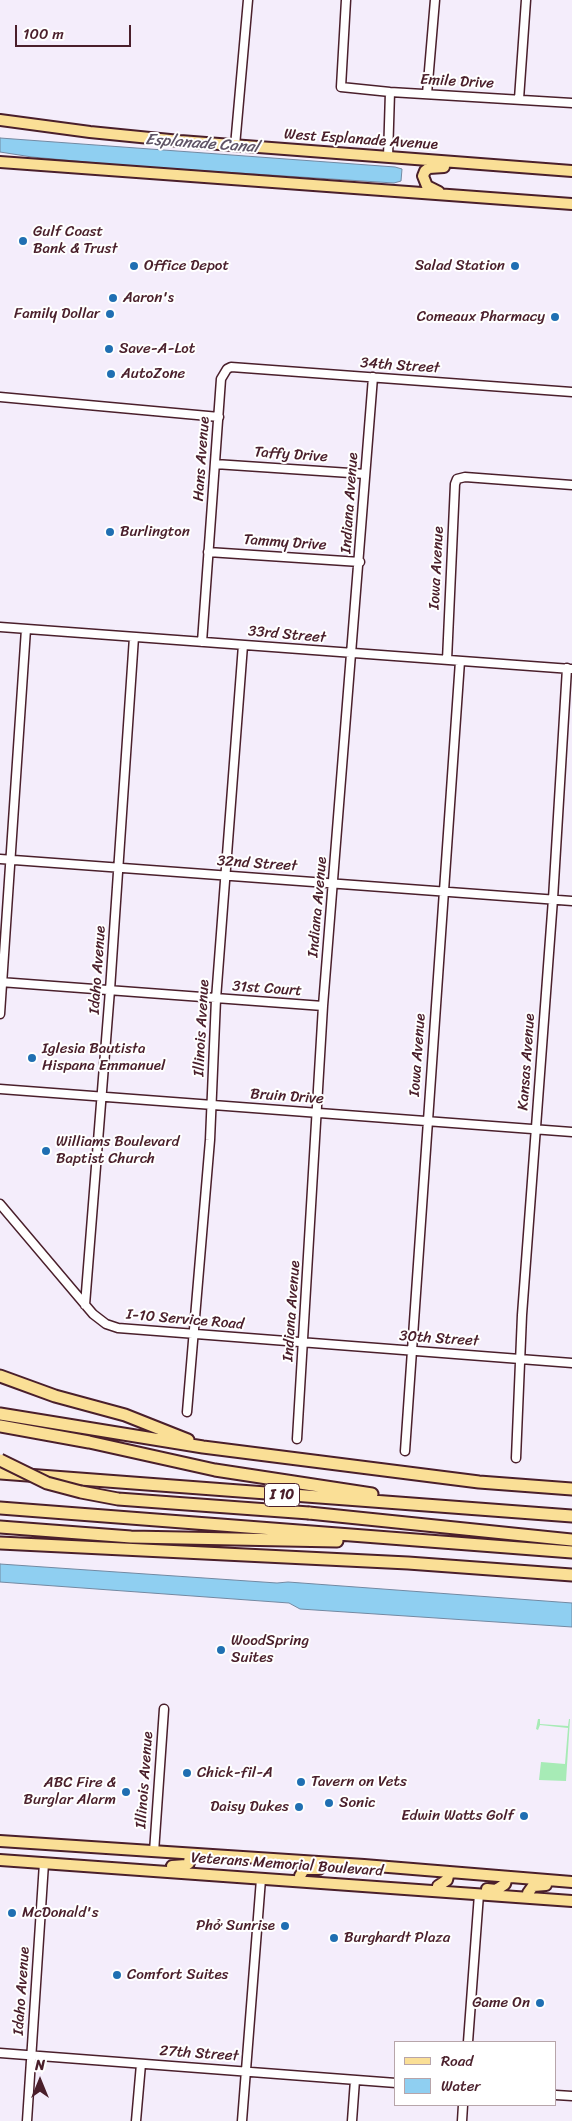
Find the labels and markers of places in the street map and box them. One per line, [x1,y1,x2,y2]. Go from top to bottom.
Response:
place label: Gulf Coast Bank & Trust [33,223,117,258]
marker: Gulf Coast Bank & Trust [17,235,29,247]
place label: Office Depot [144,257,229,275]
place label: Salad Station [415,257,505,275]
marker: Office Depot [128,260,140,272]
marker: Salad Station [509,260,521,272]
place label: Aaron's [123,289,174,307]
marker: Aaron's [107,292,119,304]
place label: Family Dollar [14,305,100,323]
marker: Family Dollar [104,308,116,320]
place label: Comeaux Pharmacy [417,308,545,326]
marker: Comeaux Pharmacy [549,311,561,323]
place label: Save-A-Lot [119,340,195,358]
marker: Save-A-Lot [103,343,115,355]
place label: AutoZone [121,365,185,383]
marker: AutoZone [105,368,117,380]
place label: Burlington [120,523,190,541]
marker: Burlington [104,526,116,538]
place label: Iglesia Bautista Hispana Emmanuel [42,1040,165,1075]
marker: Iglesia Bautista Hispana Emmanuel [26,1052,38,1064]
place label: Williams Boulevard Baptist Church [56,1133,179,1168]
marker: Williams Boulevard Baptist Church [40,1145,52,1157]
place label: WoodSpring Suites [231,1632,309,1667]
marker: WoodSpring Suites [215,1644,227,1656]
place label: Chick-fil-A [197,1764,273,1782]
marker: Chick-fil-A [181,1767,193,1779]
place label: Tavern on Vets [311,1773,407,1791]
place label: ABC Fire & Burglar Alarm [24,1774,116,1809]
marker: Tavern on Vets [295,1776,307,1788]
marker: ABC Fire & Burglar Alarm [120,1786,132,1798]
place label: Sonic [339,1794,376,1812]
marker: Sonic [323,1797,335,1809]
place label: Daisy Dukes [210,1798,289,1816]
marker: Daisy Dukes [293,1801,305,1813]
place label: Edwin Watts Golf [401,1807,514,1825]
marker: Edwin Watts Golf [518,1810,530,1822]
place label: McDonald's [22,1904,99,1922]
marker: McDonald's [6,1907,18,1919]
place label: Phở Sunrise [196,1917,275,1935]
marker: Phở Sunrise [279,1920,291,1932]
place label: Burghardt Plaza [344,1929,450,1947]
marker: Burghardt Plaza [328,1932,340,1944]
place label: Comfort Suites [127,1966,229,1984]
marker: Comfort Suites [111,1969,123,1981]
place label: Game On [472,1994,530,2012]
marker: Game On [534,1997,546,2009]

